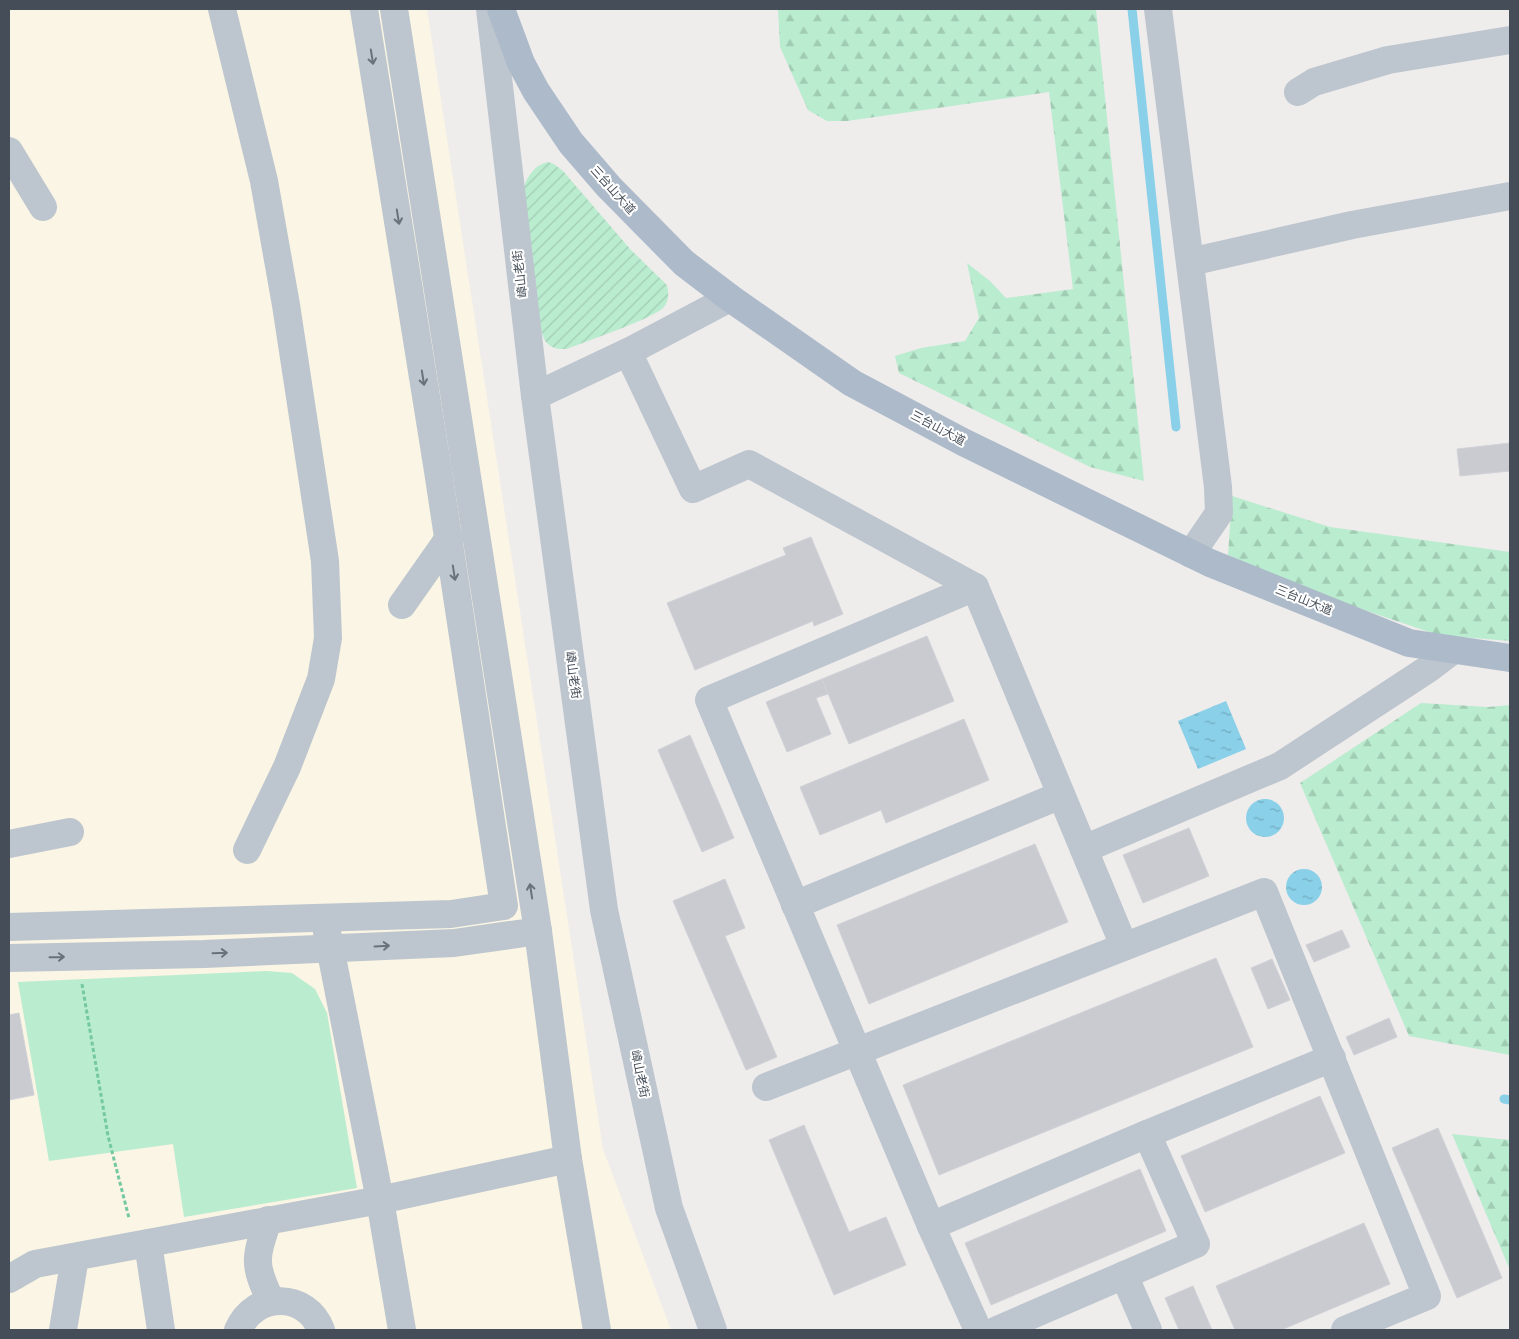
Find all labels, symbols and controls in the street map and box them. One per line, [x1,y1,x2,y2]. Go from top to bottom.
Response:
one-way arrow [367,49,377,65]
street label: 三台山大道 [587,162,640,218]
one-way arrow [393,209,403,225]
street label: 嶂山老街 [508,249,531,299]
one-way arrow [419,369,429,385]
street label: 三台山大道 [908,406,969,449]
one-way arrow [449,565,459,581]
street label: 三台山大道 [1273,580,1335,619]
street label: 嶂山老街 [562,650,585,700]
one-way arrow [526,883,536,899]
one-way arrow [374,942,390,951]
one-way arrow [212,948,228,958]
one-way arrow [49,952,65,962]
street label: 嶂山老街 [627,1049,654,1099]

